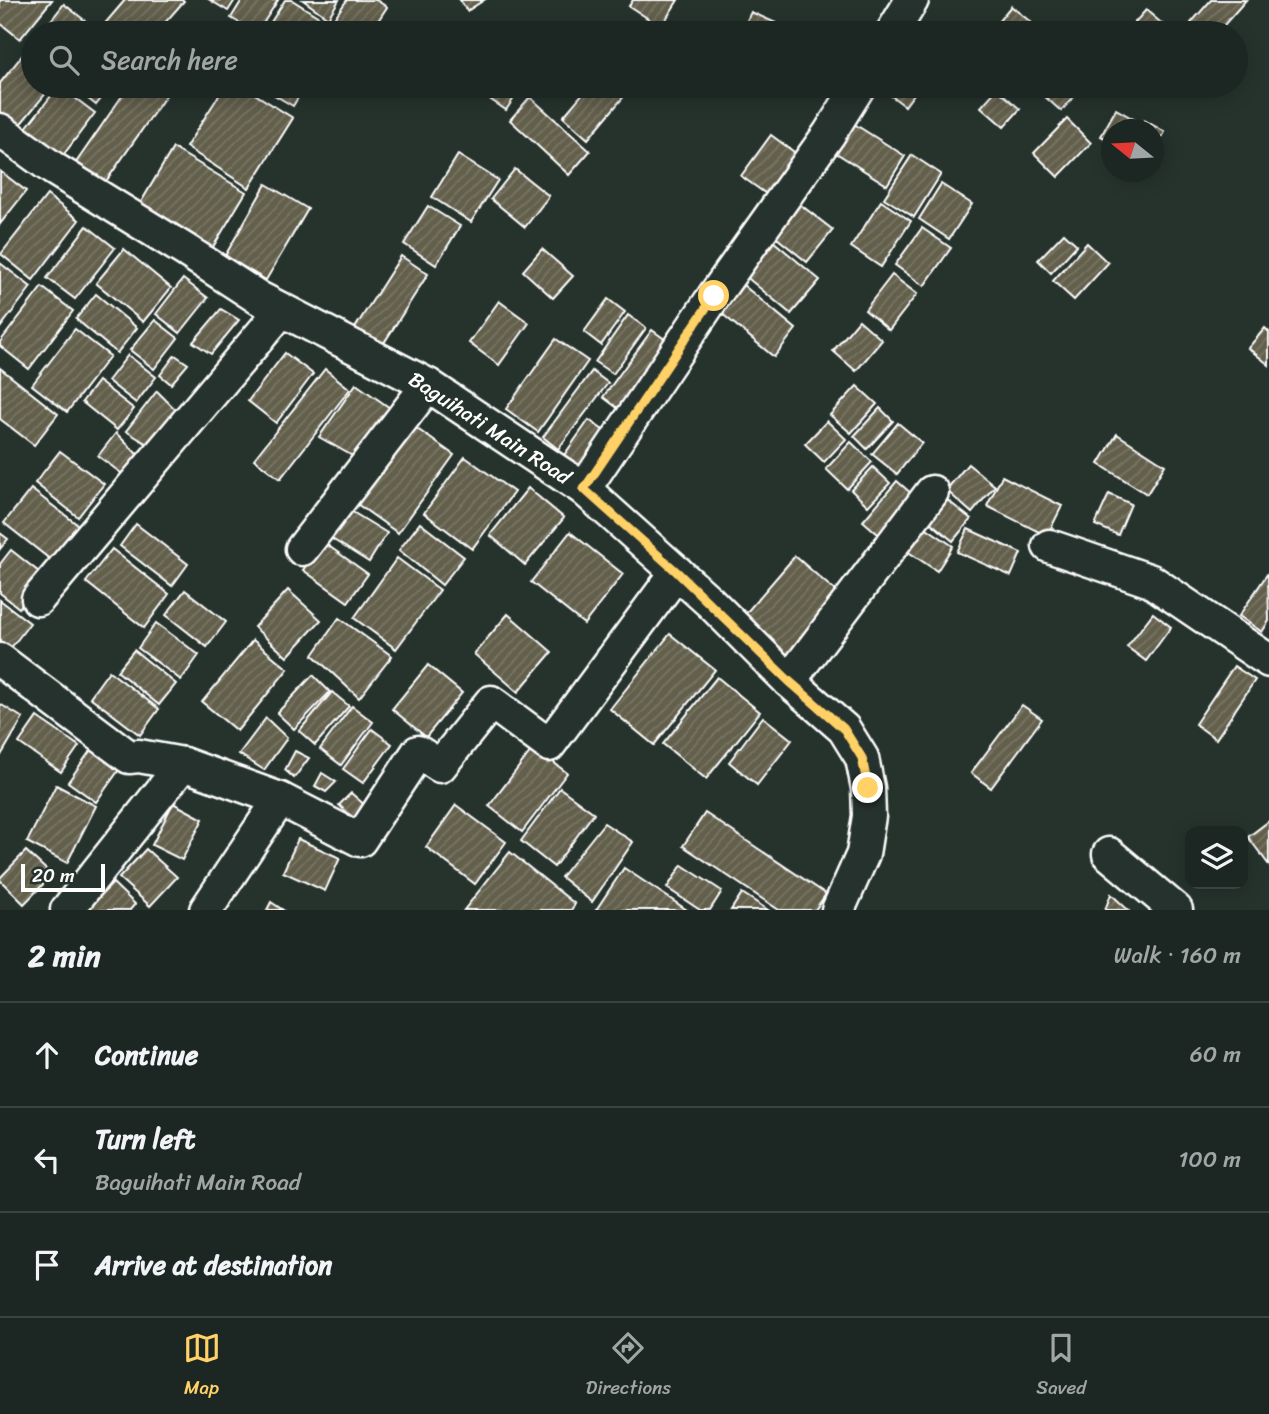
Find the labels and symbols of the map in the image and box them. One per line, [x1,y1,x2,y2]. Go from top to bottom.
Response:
north arrow [1101,119,1164,182]
route start [698,280,729,311]
street label: Baguihati Main Road [401,361,581,496]
route end [852,772,883,803]
scale bar [21,861,105,893]

